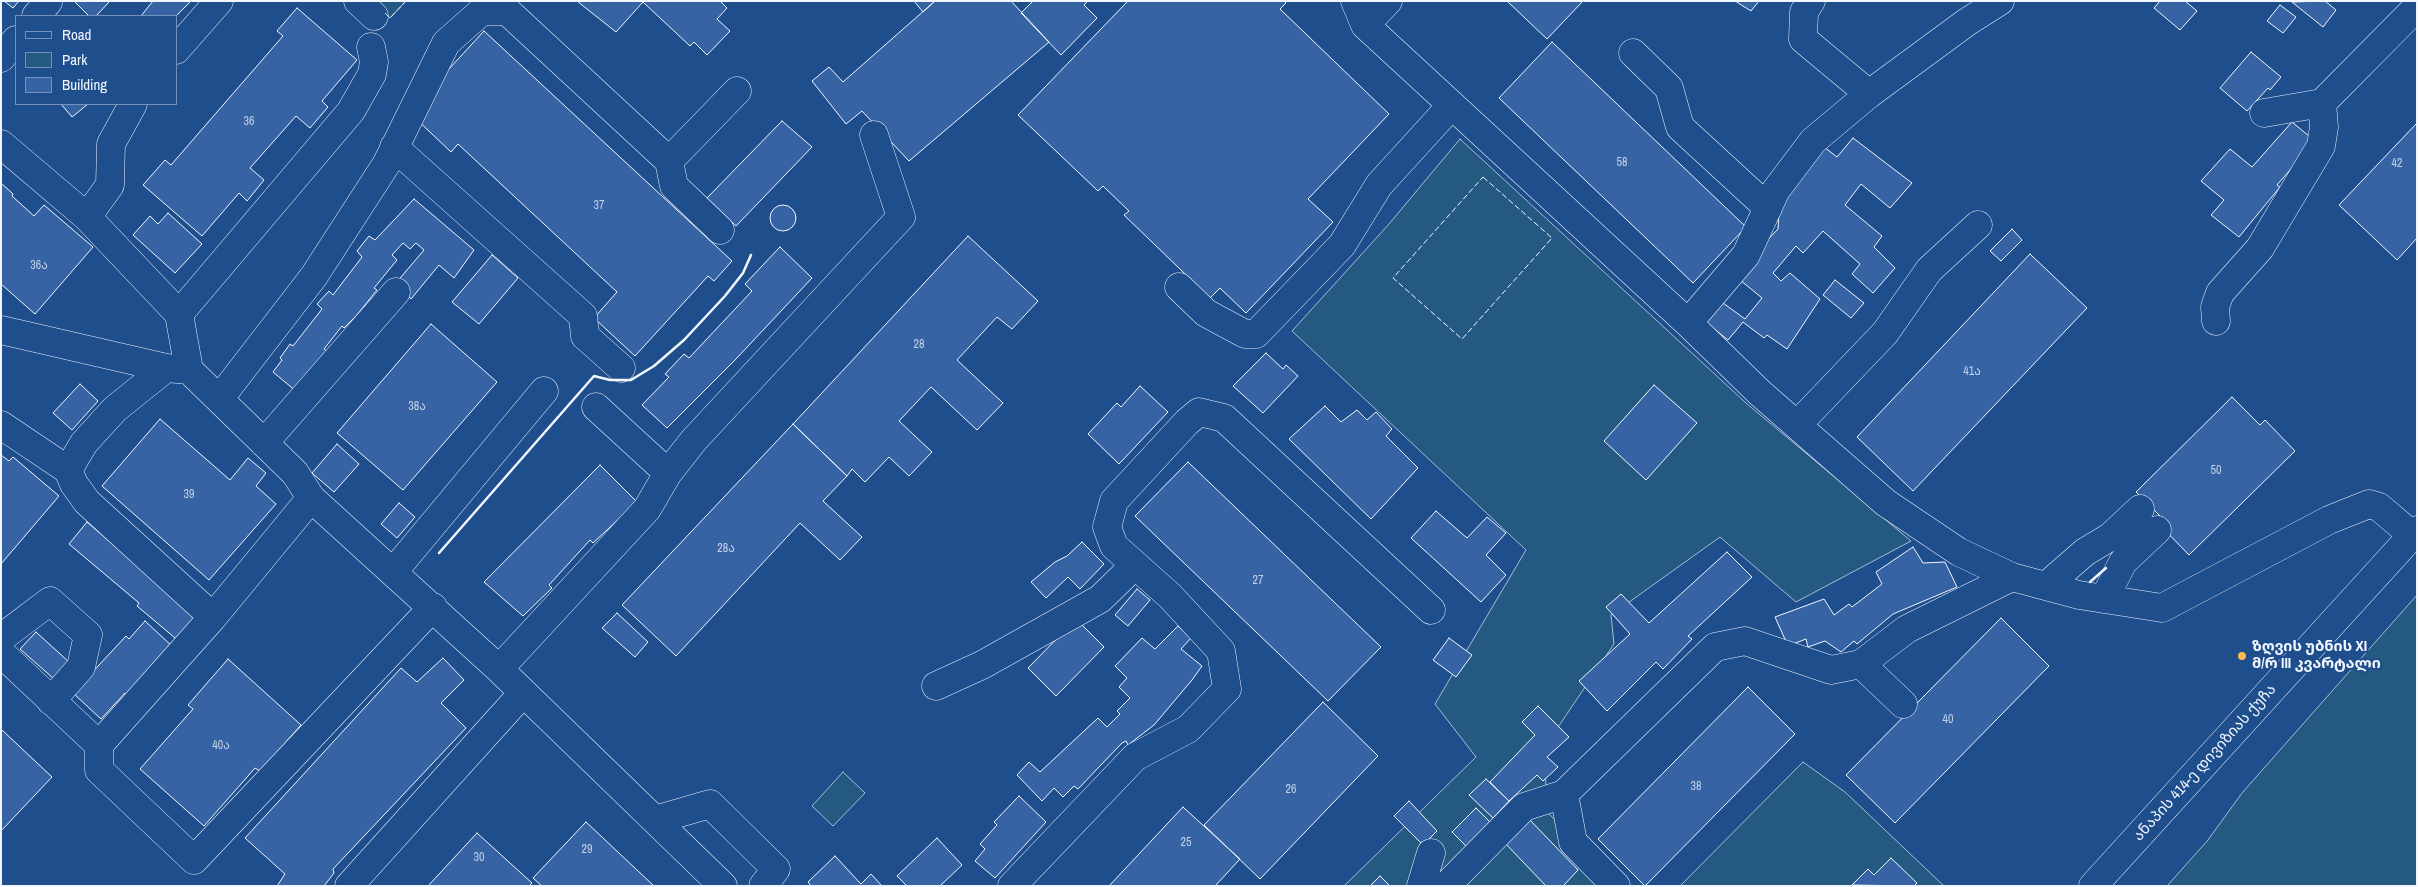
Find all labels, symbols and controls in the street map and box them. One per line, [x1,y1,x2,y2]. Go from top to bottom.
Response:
legend [15,15,178,105]
text: Road [62,24,91,45]
text: Park [62,49,87,70]
text: Building [62,74,107,95]
house number: 36 [244,115,254,129]
house number: 58 [1617,156,1627,170]
house number: 42 [2392,157,2402,171]
house number: 37 [594,199,604,213]
house number: 36ა [30,259,48,273]
house number: 28 [914,338,924,352]
house number: 41ა [1963,365,1981,379]
house number: 38ა [408,400,426,414]
house number: 50 [2211,464,2221,478]
house number: 39 [184,488,194,502]
house number: 28ა [717,542,735,556]
house number: 27 [1253,574,1263,588]
place label: ზღვის უბნის XI მ/რ III კვარტალი [2252,638,2381,673]
marker: ზღვის უბნის XI მ/რ III კვარტალი [2236,650,2248,662]
street label: ანაპის 414-ე დივიზიას ქუჩა [2130,681,2280,845]
house number: 40 [1943,713,1953,727]
house number: 40ა [212,739,230,753]
house number: 38 [1691,780,1701,794]
house number: 26 [1286,783,1296,797]
house number: 25 [1181,836,1191,850]
house number: 29 [582,843,592,857]
house number: 30 [474,851,484,865]

